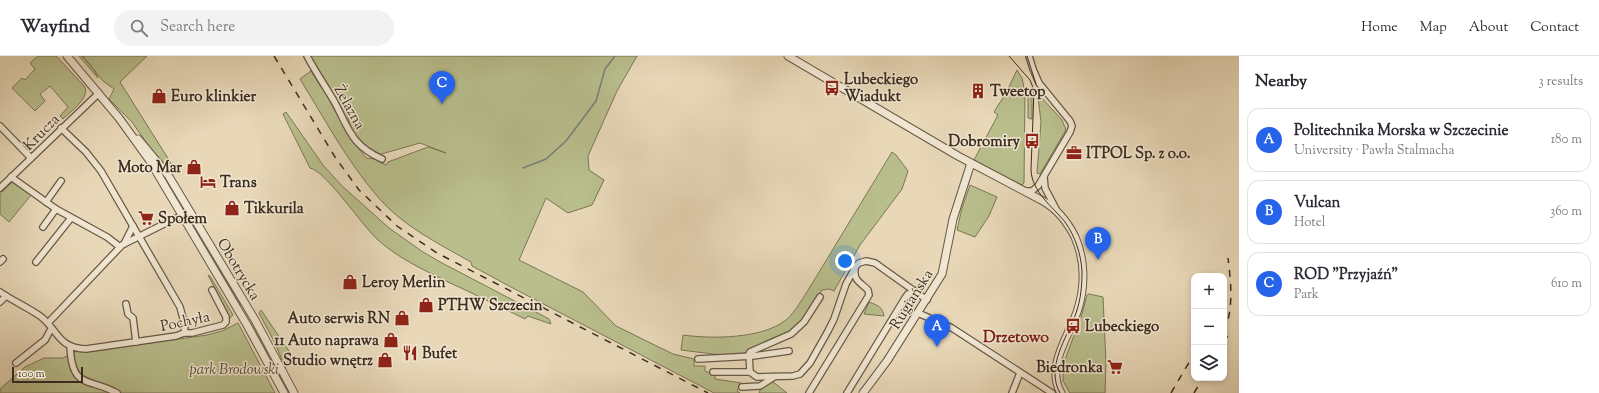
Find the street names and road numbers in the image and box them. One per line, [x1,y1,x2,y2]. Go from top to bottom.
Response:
street label: Żelazna [328,81,370,134]
street label: Krucza [19,110,65,156]
street label: Obotrycka [211,235,264,305]
street label: Rugiańska [886,266,939,334]
street label: Pochyła [159,307,212,338]

